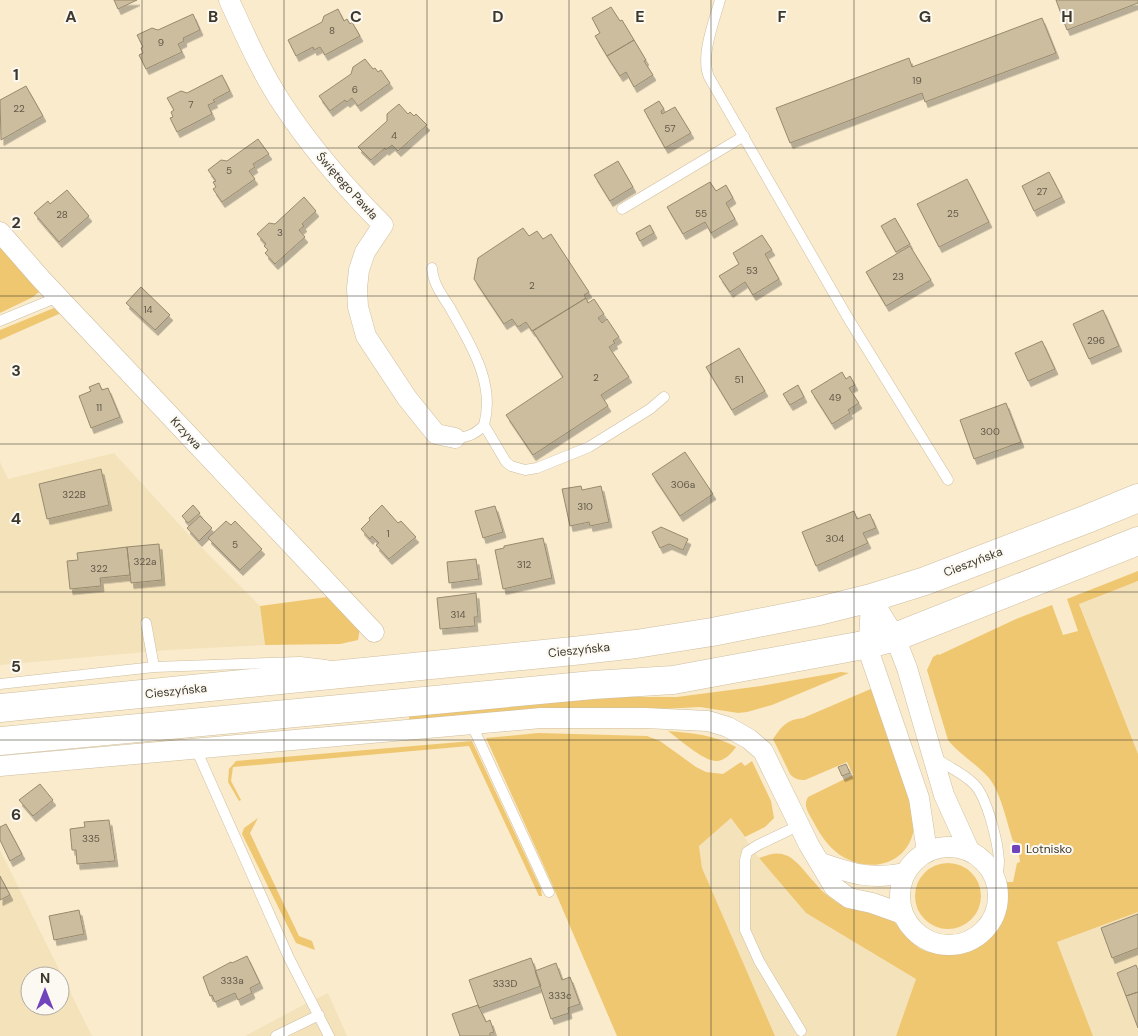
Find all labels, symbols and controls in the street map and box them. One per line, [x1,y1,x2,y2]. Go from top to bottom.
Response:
text: A [65,6,77,27]
text: B [208,6,218,27]
text: C [350,6,362,27]
text: D [492,6,504,27]
text: E [635,6,645,27]
text: F [778,6,787,27]
text: G [919,6,931,27]
text: H [1061,6,1073,27]
house number: 8 [329,24,335,37]
house number: 9 [158,36,164,49]
text: 1 [13,64,19,85]
house number: 19 [912,74,922,87]
house number: 6 [352,83,358,96]
house number: 7 [188,98,194,111]
house number: 22 [13,102,25,115]
house number: 57 [664,122,676,135]
house number: 4 [391,129,397,142]
street label: Świętego Pawła [312,149,382,223]
house number: 5 [226,164,232,177]
house number: 27 [1037,185,1047,198]
house number: 55 [695,207,707,220]
house number: 25 [947,207,959,220]
house number: 28 [56,208,68,221]
text: 2 [11,212,21,233]
house number: 3 [277,226,283,239]
house number: 53 [746,264,758,277]
house number: 23 [892,270,904,283]
house number: 2 [529,279,535,292]
house number: 14 [143,303,153,316]
house number: 296 [1087,334,1105,347]
text: 3 [11,360,21,381]
house number: 2 [593,371,599,384]
house number: 51 [734,373,744,386]
house number: 49 [829,391,841,404]
house number: 11 [96,401,102,414]
street label: Krzywa [167,413,205,453]
house number: 300 [980,425,1000,438]
house number: 306a [671,478,695,491]
house number: 322B [62,488,86,501]
house number: 310 [577,500,593,513]
text: 4 [11,508,21,529]
house number: 1 [386,527,390,540]
house number: 304 [826,532,844,545]
house number: 5 [232,538,238,551]
street label: Cieszyńska [941,543,1005,581]
house number: 322a [134,555,156,568]
house number: 312 [517,558,532,571]
house number: 322 [90,562,108,575]
house number: 314 [451,608,465,621]
street label: Cieszyńska [547,639,611,661]
text: 5 [11,656,21,677]
street label: Cieszyńska [144,680,208,702]
text: 6 [11,804,21,825]
house number: 335 [82,832,100,845]
place label: Lotnisko [1026,841,1072,857]
marker: Lotnisko [1010,843,1022,855]
north arrow [20,966,70,1016]
text: N [40,969,50,987]
house number: 333a [220,974,244,987]
house number: 333D [493,977,517,990]
house number: 333c [548,989,572,1002]

